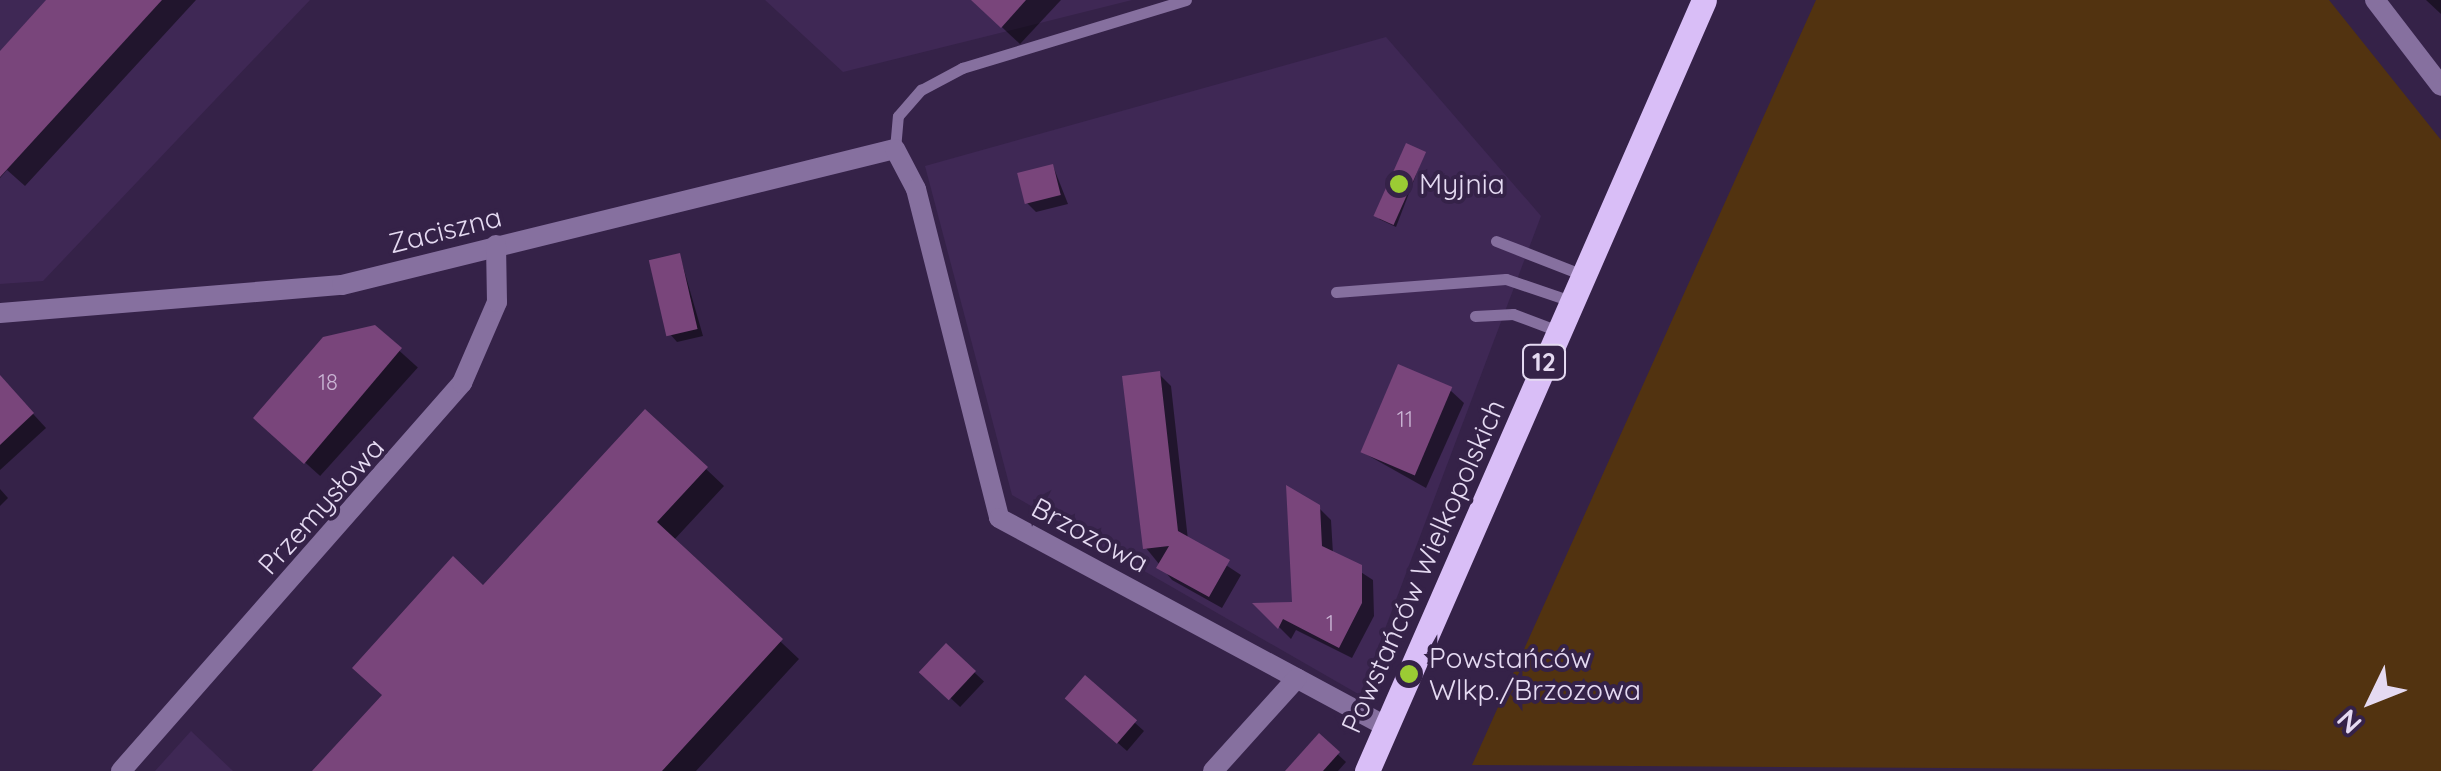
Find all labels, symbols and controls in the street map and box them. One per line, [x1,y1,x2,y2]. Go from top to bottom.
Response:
place label: Myjnia [1419,167,1505,201]
marker: Myjnia [1388,173,1410,195]
street label: Zaciszna [385,200,505,260]
road number: 12 [1522,342,1566,382]
house number: 18 [318,370,338,396]
street label: Powstańców Wielkopolskich [1334,394,1512,738]
house number: 11 [1397,407,1413,433]
street label: Przemysłowa [251,431,391,581]
street label: Brzozowa [1026,490,1154,580]
house number: 1 [1326,611,1334,637]
place label: Powstańców Wlkp./Brzozowa [1429,641,1641,707]
north arrow [2321,651,2421,751]
marker: Powstańców Wlkp./Brzozowa [1398,663,1420,685]
text: N [2329,702,2369,741]

